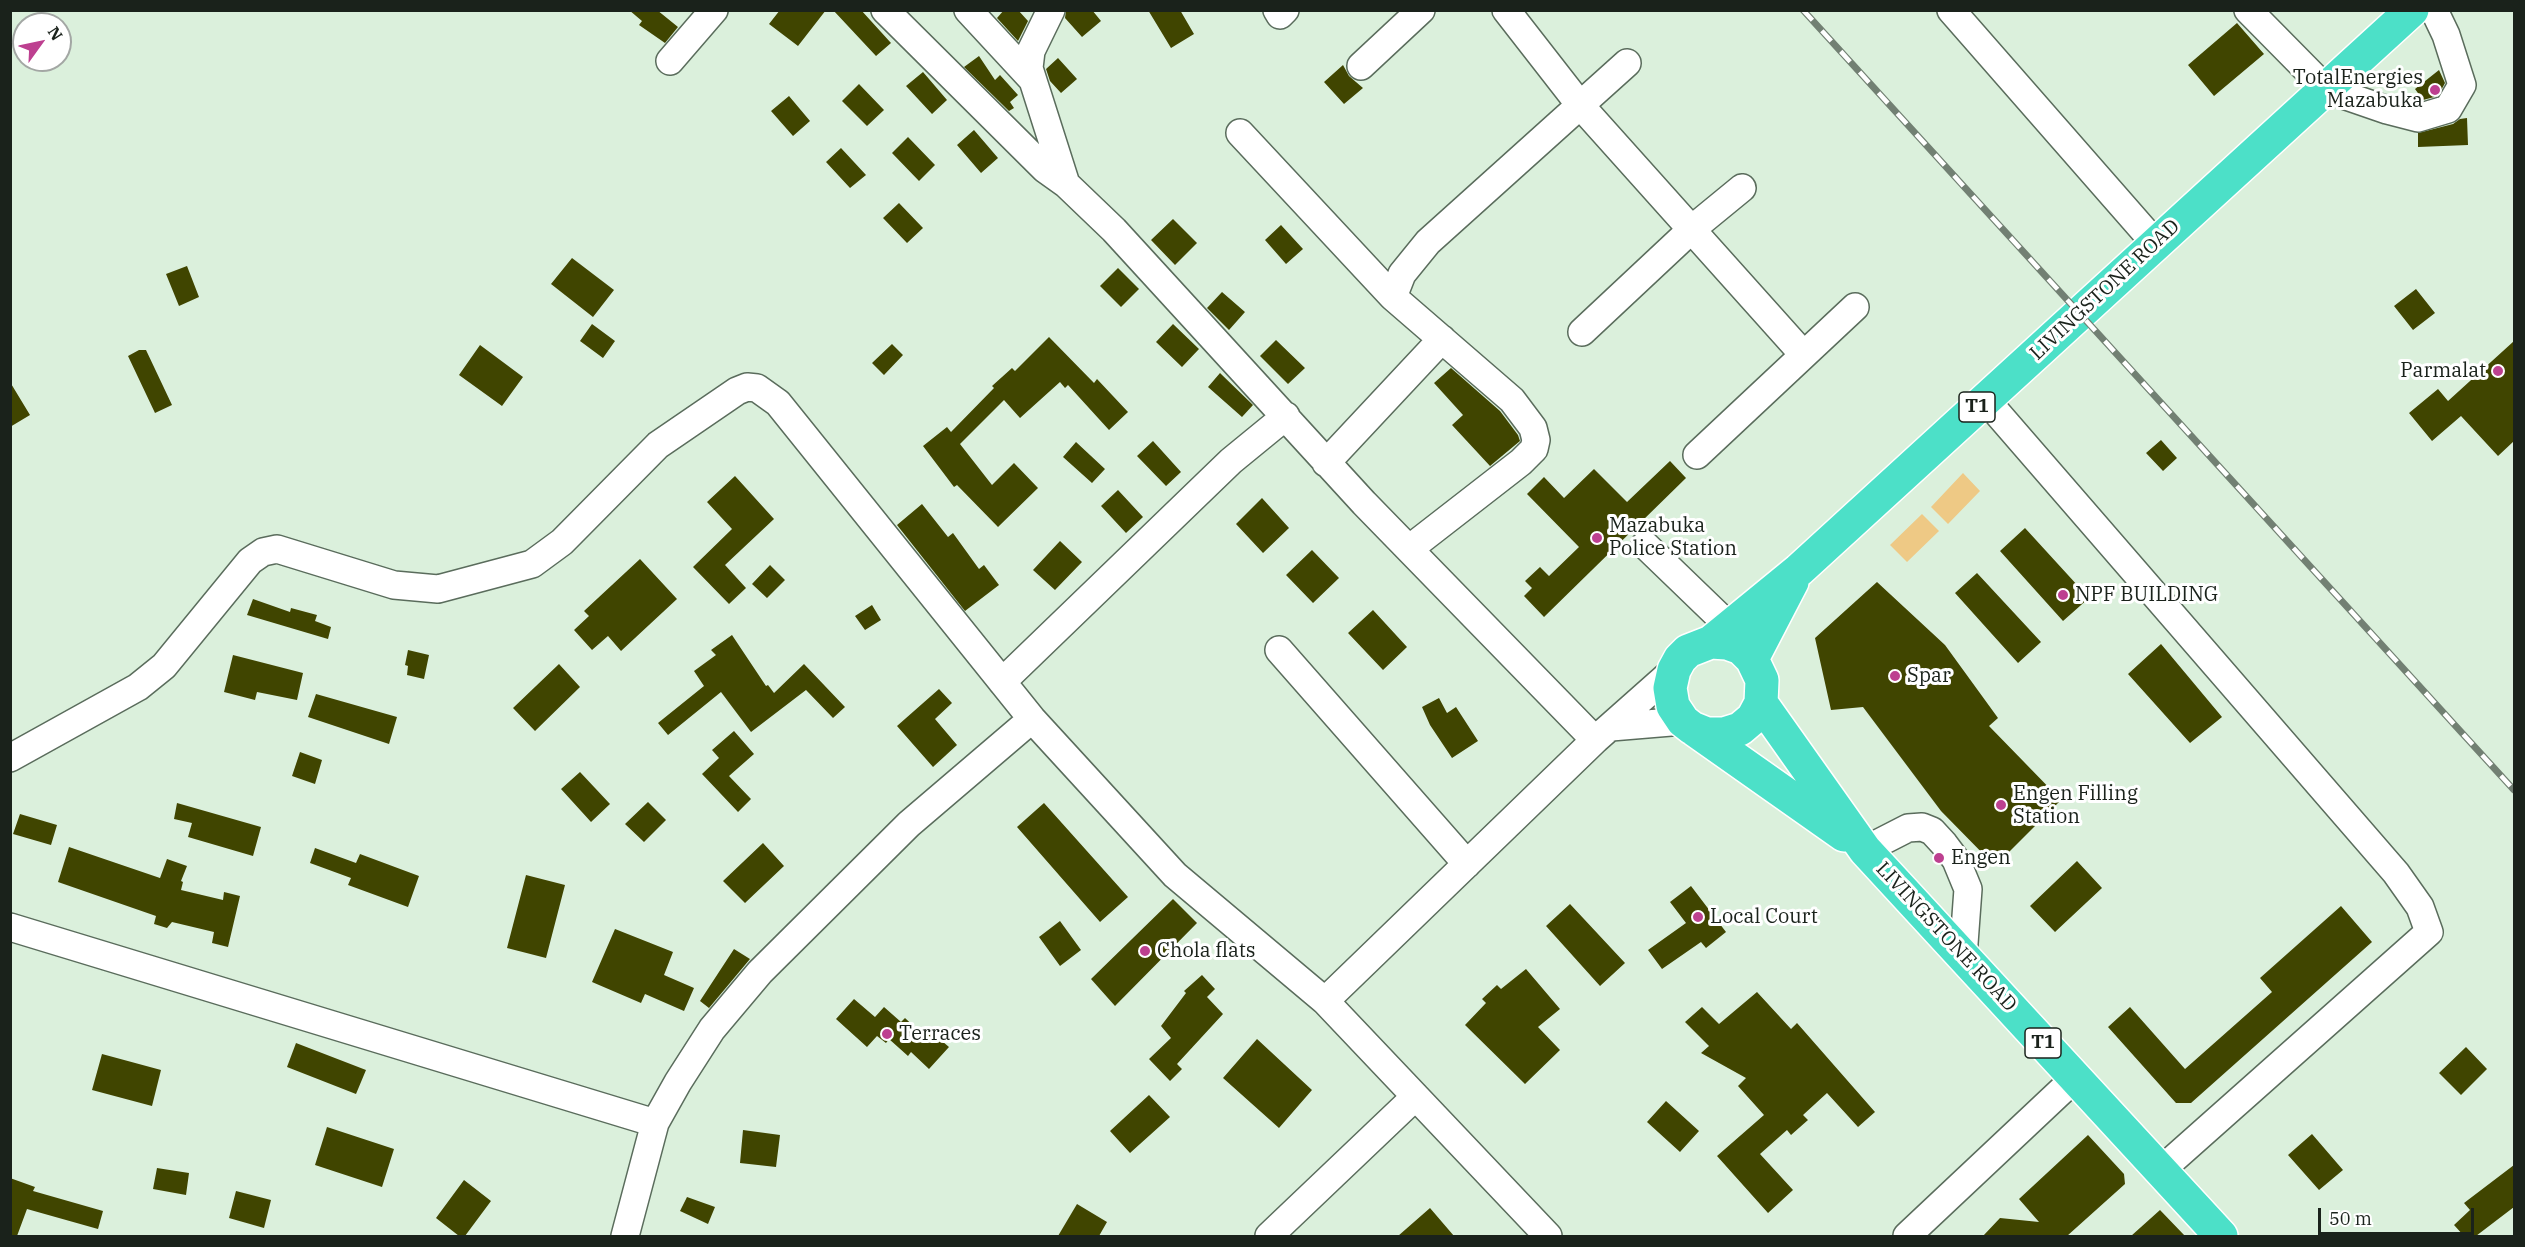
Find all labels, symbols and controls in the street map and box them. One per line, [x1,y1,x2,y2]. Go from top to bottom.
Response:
north arrow [12,12,72,72]
text: N [44,23,67,44]
place label: TotalEnergies Mazabuka [2293,66,2423,113]
marker: TotalEnergies Mazabuka [2428,83,2442,97]
street label: LIVINGSTONE ROAD [2025,215,2185,365]
place label: Parmalat [2400,359,2486,383]
marker: Parmalat [2491,364,2505,378]
road number: T1 [1959,392,1995,422]
place label: Mazabuka Police Station [1609,514,1737,561]
marker: Mazabuka Police Station [1590,531,1604,545]
place label: NPF BUILDING [2075,583,2218,607]
marker: NPF BUILDING [2056,588,2070,602]
place label: Spar [1907,664,1951,688]
marker: Spar [1888,669,1902,683]
place label: Engen Filling Station [2013,782,2138,829]
marker: Engen Filling Station [1994,798,2008,812]
place label: Engen [1951,846,2011,870]
marker: Engen [1932,851,1946,865]
street label: LIVINGSTONE ROAD [1871,857,2021,1017]
place label: Local Court [1710,905,1818,929]
marker: Local Court [1691,910,1705,924]
place label: Chola flats [1157,939,1255,963]
marker: Chola flats [1138,944,1152,958]
place label: Terraces [899,1022,981,1046]
marker: Terraces [880,1027,894,1041]
road number: T1 [2025,1028,2061,1058]
scale bar [2321,1196,2477,1234]
text: 50 m [2329,1207,2372,1230]

